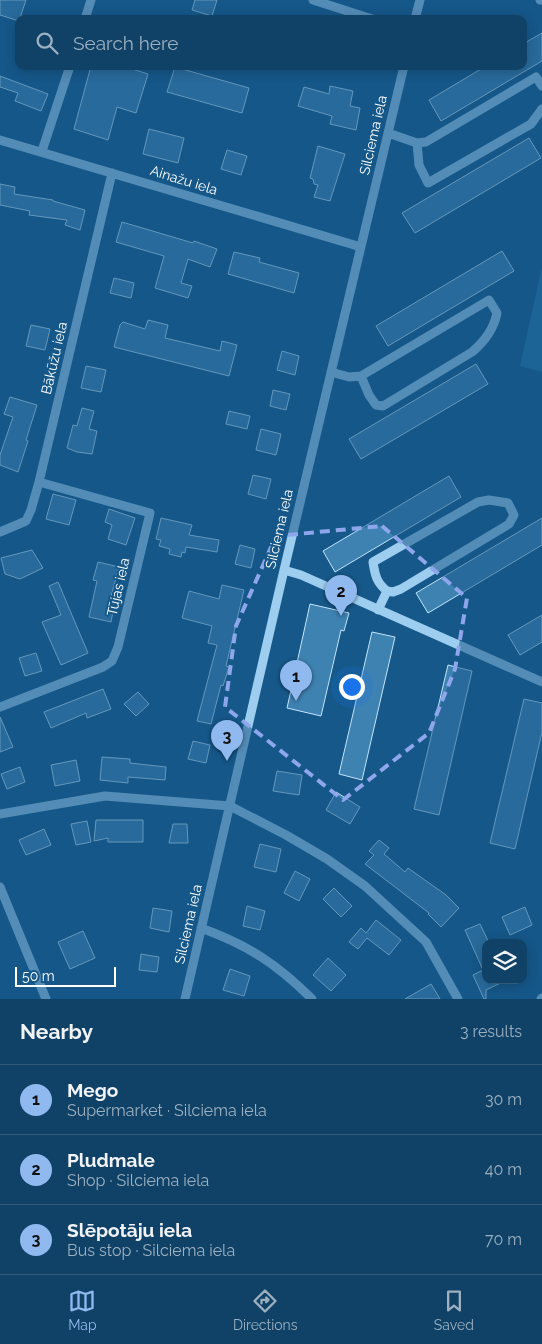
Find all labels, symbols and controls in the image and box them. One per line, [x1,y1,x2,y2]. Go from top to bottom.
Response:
search box [15,15,527,70]
icon: search [33,29,61,57]
text: Search here [73,32,179,54]
street label: Silciema iela [356,94,390,176]
street label: Ainažu iela [148,162,220,198]
street label: Bākūžu iela [38,320,70,396]
street label: Silciema iela [262,488,296,570]
street label: Tūjas iela [104,556,132,618]
pin: 2 [325,575,357,616]
pin: 1 [280,660,312,701]
your location [339,674,365,700]
pin: 3 [211,720,243,761]
street label: Silciema iela [171,883,205,965]
map controls [482,939,527,984]
button: layers [482,939,527,984]
scale bar [15,964,116,987]
text: 50 m [22,968,55,984]
text: Nearby [20,1019,93,1044]
text: 3 results [460,1022,522,1041]
text: Mego [67,1079,118,1101]
text: 1 [32,1090,40,1109]
text: 30 m [485,1090,522,1109]
text: Supermarket · Silciema iela [67,1101,267,1120]
text: Pludmale [67,1149,155,1171]
text: 2 [31,1160,41,1179]
text: 40 m [485,1160,522,1179]
text: Shop · Silciema iela [67,1171,209,1190]
text: Slēpotāju iela [67,1219,192,1241]
text: 3 [32,1230,40,1249]
text: 70 m [485,1230,522,1249]
text: Bus stop · Silciema iela [67,1241,235,1260]
tab: Map [68,1287,97,1333]
tab: Directions [233,1287,298,1333]
tab: Saved [434,1287,474,1333]

